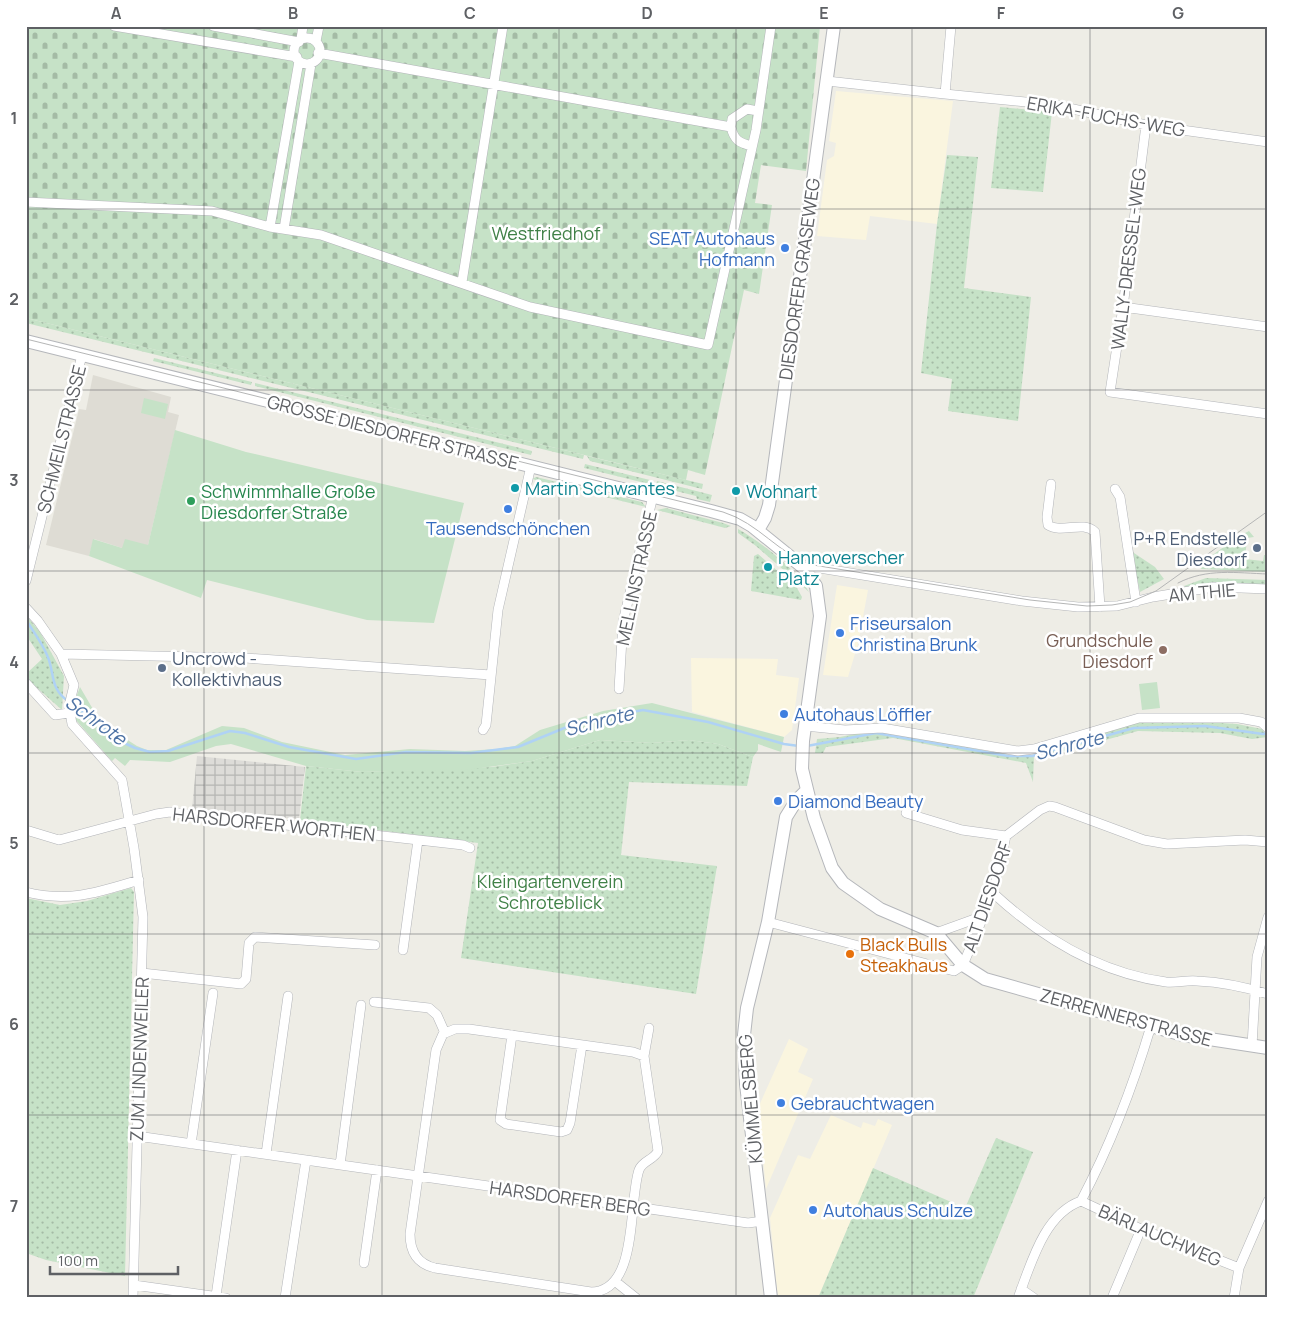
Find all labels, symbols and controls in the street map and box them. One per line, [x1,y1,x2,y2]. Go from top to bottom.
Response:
text: A [111,2,122,24]
text: B [288,2,298,24]
text: C [464,2,476,24]
text: D [641,2,653,24]
text: E [819,2,829,24]
text: F [997,2,1006,24]
text: G [1172,2,1184,24]
street label: ERIKA-FUCHS-WEG [1025,90,1187,142]
text: 1 [10,107,18,129]
street label: WALLY-DRESSEL-WEG [1105,166,1151,351]
street label: DIESDORFER GRASEWEG [773,176,825,381]
park label: Westfriedhof [492,221,601,245]
place label: SEAT Autohaus Hofmann [649,226,775,271]
marker: SEAT Autohaus Hofmann [779,242,791,254]
text: 2 [9,288,19,310]
street label: SCHMEILSTRASSE [31,362,91,516]
street label: GROSSE DIESDORFER STRASSE [265,389,521,475]
text: 3 [9,469,19,491]
place label: Martin Schwantes [525,476,675,500]
place label: Schwimmhalle Große Diesdorfer Straße [201,479,375,524]
place label: Wohnart [746,479,818,503]
marker: Martin Schwantes [509,482,521,494]
marker: Wohnart [730,485,742,497]
marker: Schwimmhalle Große Diesdorfer Straße [185,495,197,507]
marker: Tausendschönchen [502,503,514,515]
street label: MELLINSTRASSE [610,508,662,648]
place label: Tausendschönchen [426,516,590,540]
place label: P+R Endstelle Diesdorf [1133,526,1248,571]
marker: P+R Endstelle Diesdorf [1251,542,1263,554]
place label: Hannoverscher Platz [778,545,905,590]
marker: Hannoverscher Platz [762,561,774,573]
street label: AM THIE [1167,577,1237,607]
place label: Friseursalon Christina Brunk [850,611,978,656]
marker: Friseursalon Christina Brunk [834,627,846,639]
place label: Grundschule Diesdorf [1046,628,1154,673]
marker: Grundschule Diesdorf [1157,644,1169,656]
place label: Uncrowd - Kollektivhaus [172,646,282,691]
text: 4 [9,651,19,673]
marker: Uncrowd - Kollektivhaus [156,662,168,674]
water label: Schrote [60,689,133,752]
water label: Schrote [562,699,638,742]
place label: Autohaus Löffler [794,702,932,726]
marker: Autohaus Löffler [778,708,790,720]
water label: Schrote [1032,723,1108,766]
place label: Diamond Beauty [788,789,924,813]
marker: Diamond Beauty [772,795,784,807]
street label: HARSDORFER WORTHEN [172,801,376,847]
text: 5 [9,832,19,854]
street label: ALT DIESDORF [957,839,1017,955]
park label: Kleingartenverein Schroteblick [477,869,623,914]
place label: Black Bulls Steakhaus [860,932,948,977]
marker: Black Bulls Steakhaus [844,948,856,960]
street label: ZUM LINDENWEILER [124,976,154,1142]
street label: ZERRENNERSTRASSE [1037,982,1215,1052]
text: 6 [9,1013,19,1035]
street label: KÜMMELSBERG [732,1033,768,1165]
place label: Gebrauchtwagen [791,1091,934,1115]
marker: Gebrauchtwagen [775,1097,787,1109]
street label: HARSDORFER BERG [488,1175,652,1221]
text: 7 [10,1195,18,1217]
place label: Autohaus Schulze [823,1198,973,1222]
street label: BÄRLAUCHWEG [1095,1198,1225,1272]
marker: Autohaus Schulze [807,1204,819,1216]
scale bar [50,1244,178,1276]
text: 100 m [58,1250,98,1271]

